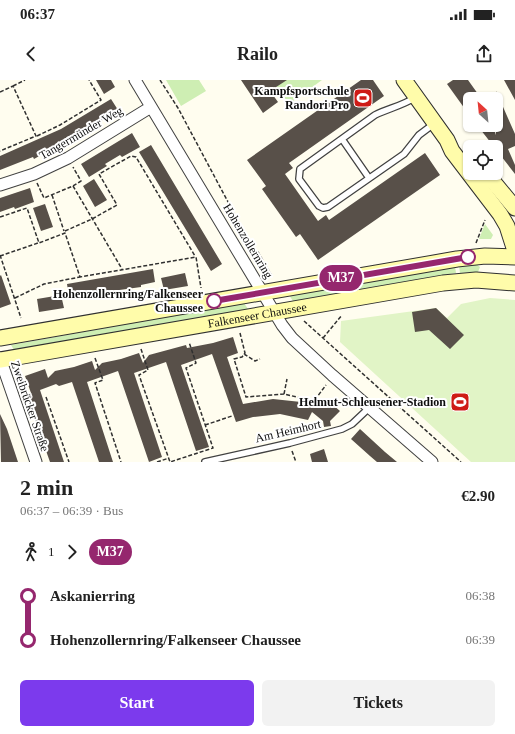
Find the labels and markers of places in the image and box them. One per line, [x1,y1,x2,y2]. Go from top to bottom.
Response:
place label: Kampfsportschule Randori Pro [254,84,350,112]
sports icon: Kampfsportschule Randori Pro [352,87,374,109]
unlabelled marker [460,249,476,265]
place label: Hohenzollernring/Falkenseer Chaussee [53,287,204,315]
marker: Hohenzollernring/Falkenseer Chaussee [206,293,222,309]
sports icon: Helmut-Schleusener-Stadion [449,391,471,413]
place label: Helmut-Schleusener-Stadion [299,395,446,409]

